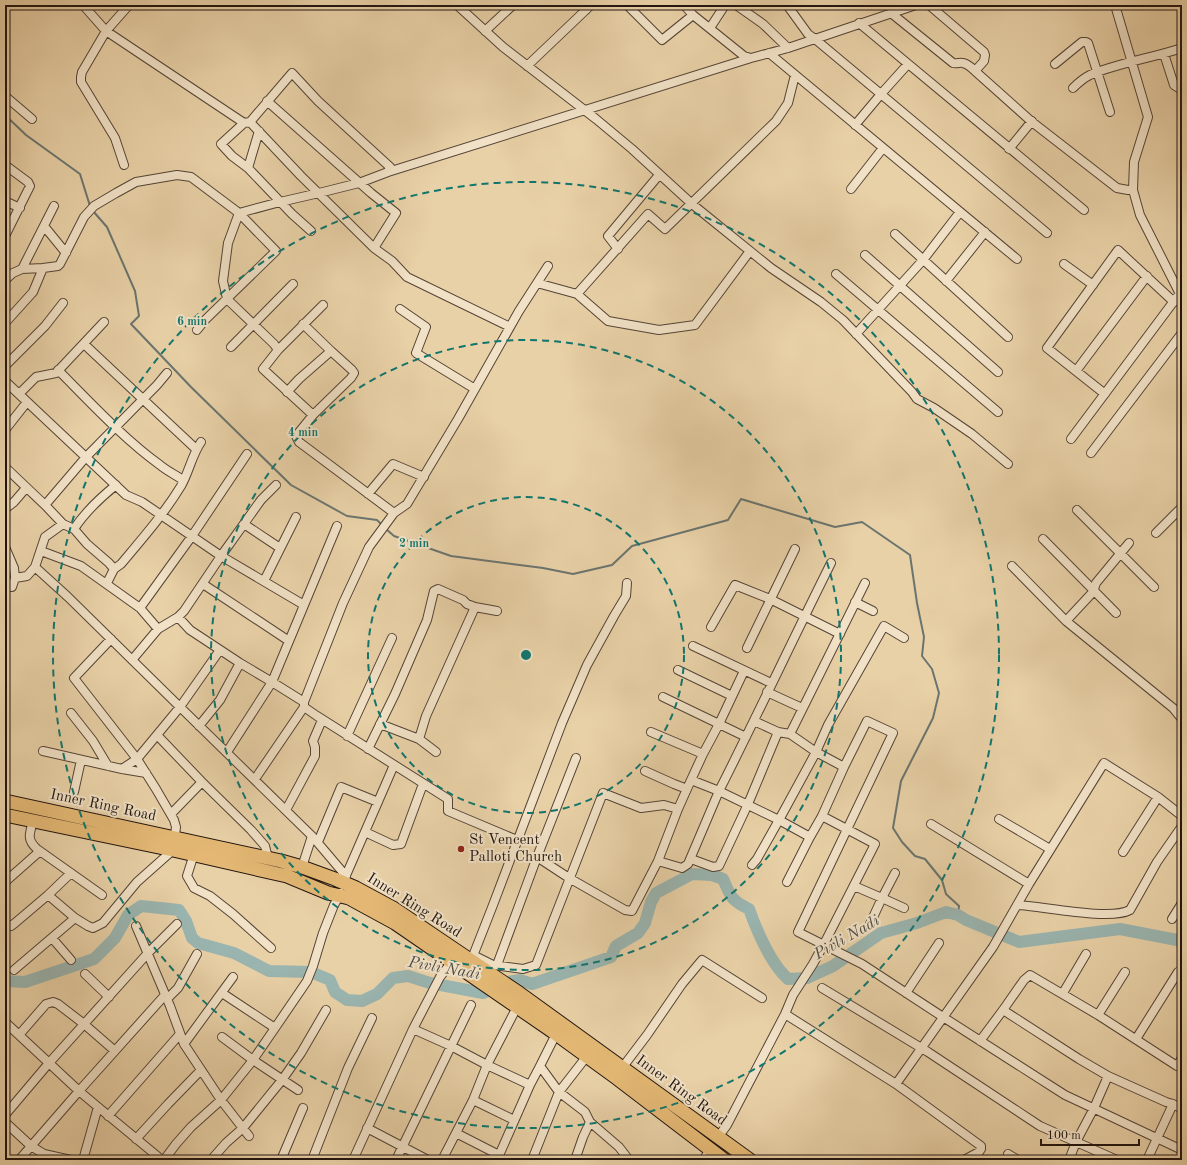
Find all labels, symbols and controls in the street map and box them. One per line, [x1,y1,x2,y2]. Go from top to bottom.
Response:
text: 6 min [177,316,207,328]
text: 4 min [288,427,318,439]
text: 2 min [399,538,429,550]
centre of rings [519,648,533,662]
street label: Inner Ring Road [49,787,158,825]
place label: St Vencent Palloti Church [469,833,562,865]
marker: St Vencent Palloti Church [456,844,466,854]
street label: Inner Ring Road [364,871,464,941]
water label: Pivli Nadi [811,913,883,964]
water label: Pivli Nadi [406,955,482,983]
street label: Inner Ring Road [633,1053,729,1129]
scale bar [1041,1121,1139,1147]
text: 100 m [1047,1130,1081,1142]

